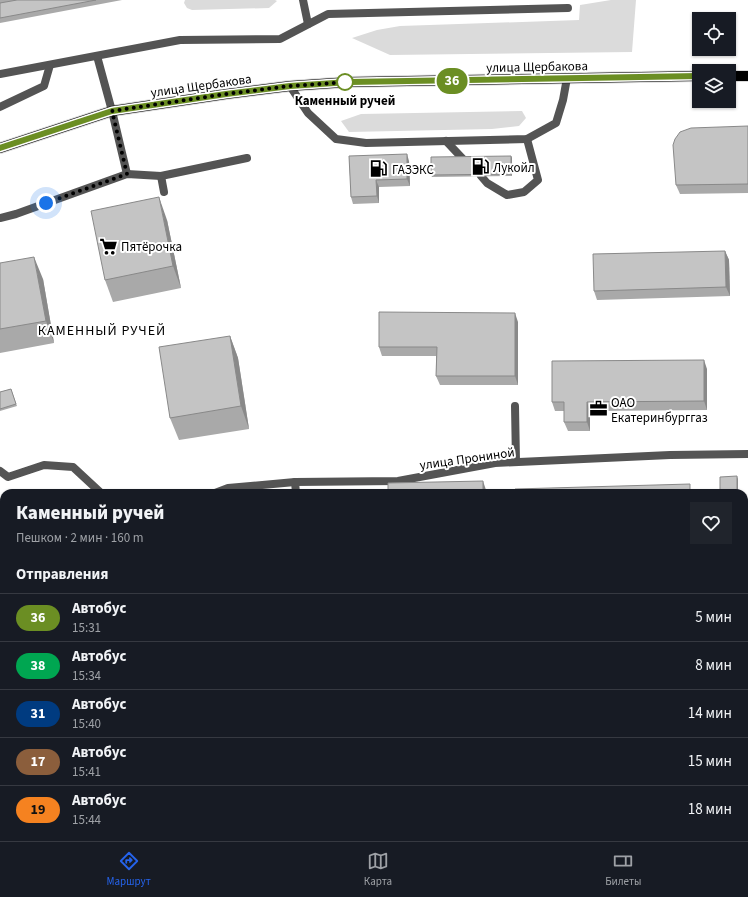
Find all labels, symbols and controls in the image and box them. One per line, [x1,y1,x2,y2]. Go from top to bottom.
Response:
map controls [692,12,736,108]
button: locate [692,12,736,56]
street label: улица Щербакова [486,57,588,77]
button: layers [692,64,736,108]
line badge: 36 [434,68,470,94]
street label: улица Щербакова [149,70,253,102]
text: 36 [445,71,459,91]
marker: Каменный ручей [336,73,354,91]
place label: Каменный ручей [295,92,395,110]
fuel station icon: Лукойл [470,157,490,177]
fuel station icon: ГАЗЭКС [369,159,389,179]
place label: Лукойл [493,159,535,177]
place label: ГАЗЭКС [392,161,434,179]
your location [36,193,56,213]
supermarket icon: Пятёрочка [98,236,118,256]
place label: Пятёрочка [121,238,182,256]
district label: КАМЕННЫЙ РУЧЕЙ [38,321,166,341]
place label: ОАО Екатеринбурггаз [611,394,708,427]
office icon: ОАО Екатеринбурггаз [588,399,608,419]
street label: улица Прониной [419,443,516,475]
text: Каменный ручей [16,500,164,527]
button: heart [690,502,732,544]
text: Пешком · 2 мин · 160 m [16,529,144,547]
text: Отправления [16,564,109,585]
text: Автобус [72,598,126,619]
text: 5 мин [695,607,732,628]
text: 36 [31,608,45,628]
text: 15:31 [72,619,101,637]
text: Автобус [72,646,126,667]
text: 8 мин [695,655,732,676]
text: 38 [31,656,45,676]
text: 15:34 [72,667,101,685]
text: Автобус [72,694,126,715]
text: 14 мин [688,703,732,724]
text: 31 [31,704,45,724]
text: 15:40 [72,715,101,733]
text: Автобус [72,742,126,763]
text: 15 мин [688,751,732,772]
text: 17 [31,752,45,772]
text: 15:41 [72,763,101,781]
text: Автобус [72,790,126,811]
text: 18 мин [688,799,732,820]
text: 19 [31,800,45,820]
text: 15:44 [72,811,101,829]
tab: Маршрут [107,850,151,889]
tab: Карта [364,850,392,889]
tab: Билеты [605,850,641,889]

